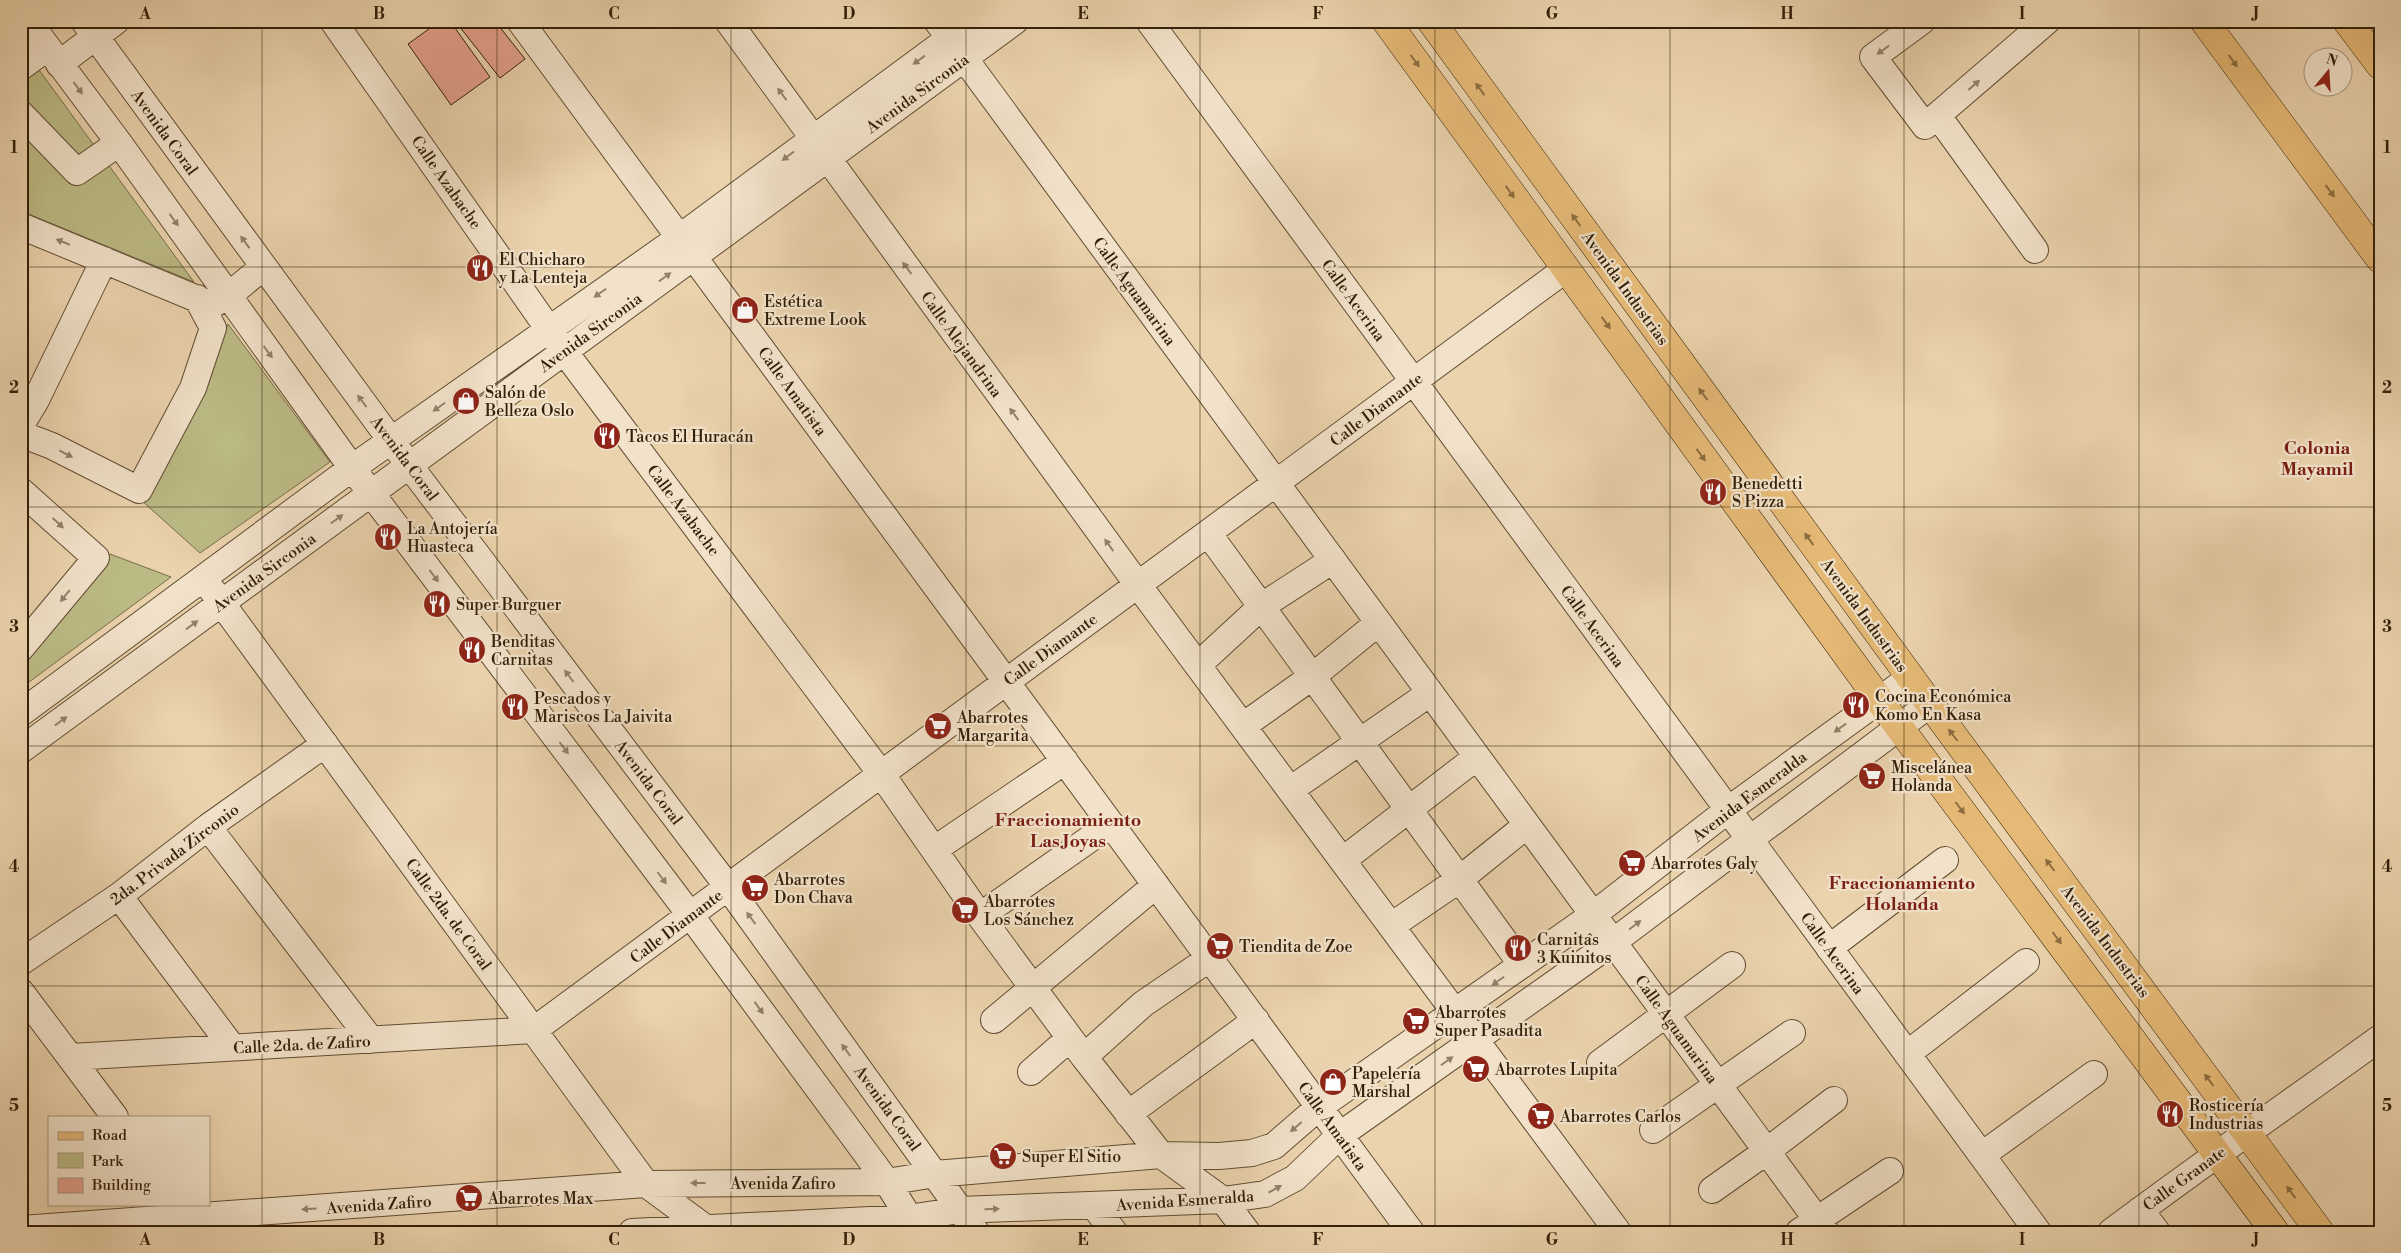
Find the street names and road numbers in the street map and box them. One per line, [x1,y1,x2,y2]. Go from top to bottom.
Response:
street label: Avenida Sirconia [861,49,974,138]
street label: Avenida Coral [126,85,202,180]
street label: Calle Azabache [407,132,486,233]
street label: Avenida Industrias [1577,227,1673,349]
street label: Calle Aguamarina [1088,233,1181,350]
street label: Calle Acerina [1317,256,1390,346]
street label: Avenida Sirconia [534,288,647,377]
street label: Calle Alejandrina [916,288,1007,402]
street label: Calle Amatista [753,343,832,441]
street label: Calle Diamante [1326,368,1427,451]
street label: Avenida Coral [365,411,443,505]
street label: Calle Azabache [642,461,724,560]
street label: Avenida Sirconia [208,528,321,617]
street label: Avenida Industrias [1816,554,1912,676]
street label: Calle Acerina [1556,582,1629,672]
street label: Calle Diamante [1000,609,1101,691]
street label: Avenida Coral [609,735,687,829]
street label: Avenida Esmeralda [1688,747,1812,847]
street label: 2da. Privada Zirconio [106,800,243,910]
street label: Calle 2da. de Coral [401,855,496,975]
street label: Avenida Industrias [2056,881,2154,1002]
street label: Calle Diamante [626,885,727,968]
street label: Calle Acerina [1796,909,1869,999]
street label: Calle Aguamarina [1630,971,1723,1088]
street label: Calle 2da. de Zafiro [233,1031,371,1059]
street label: Avenida Coral [849,1061,925,1156]
street label: Calle Amatista [1293,1078,1372,1176]
street label: Calle Granate [2139,1142,2230,1216]
street label: Avenida Zafiro [729,1174,836,1194]
street label: Avenida Esmeralda [1114,1186,1256,1216]
street label: Avenida Zafiro [325,1191,432,1219]

